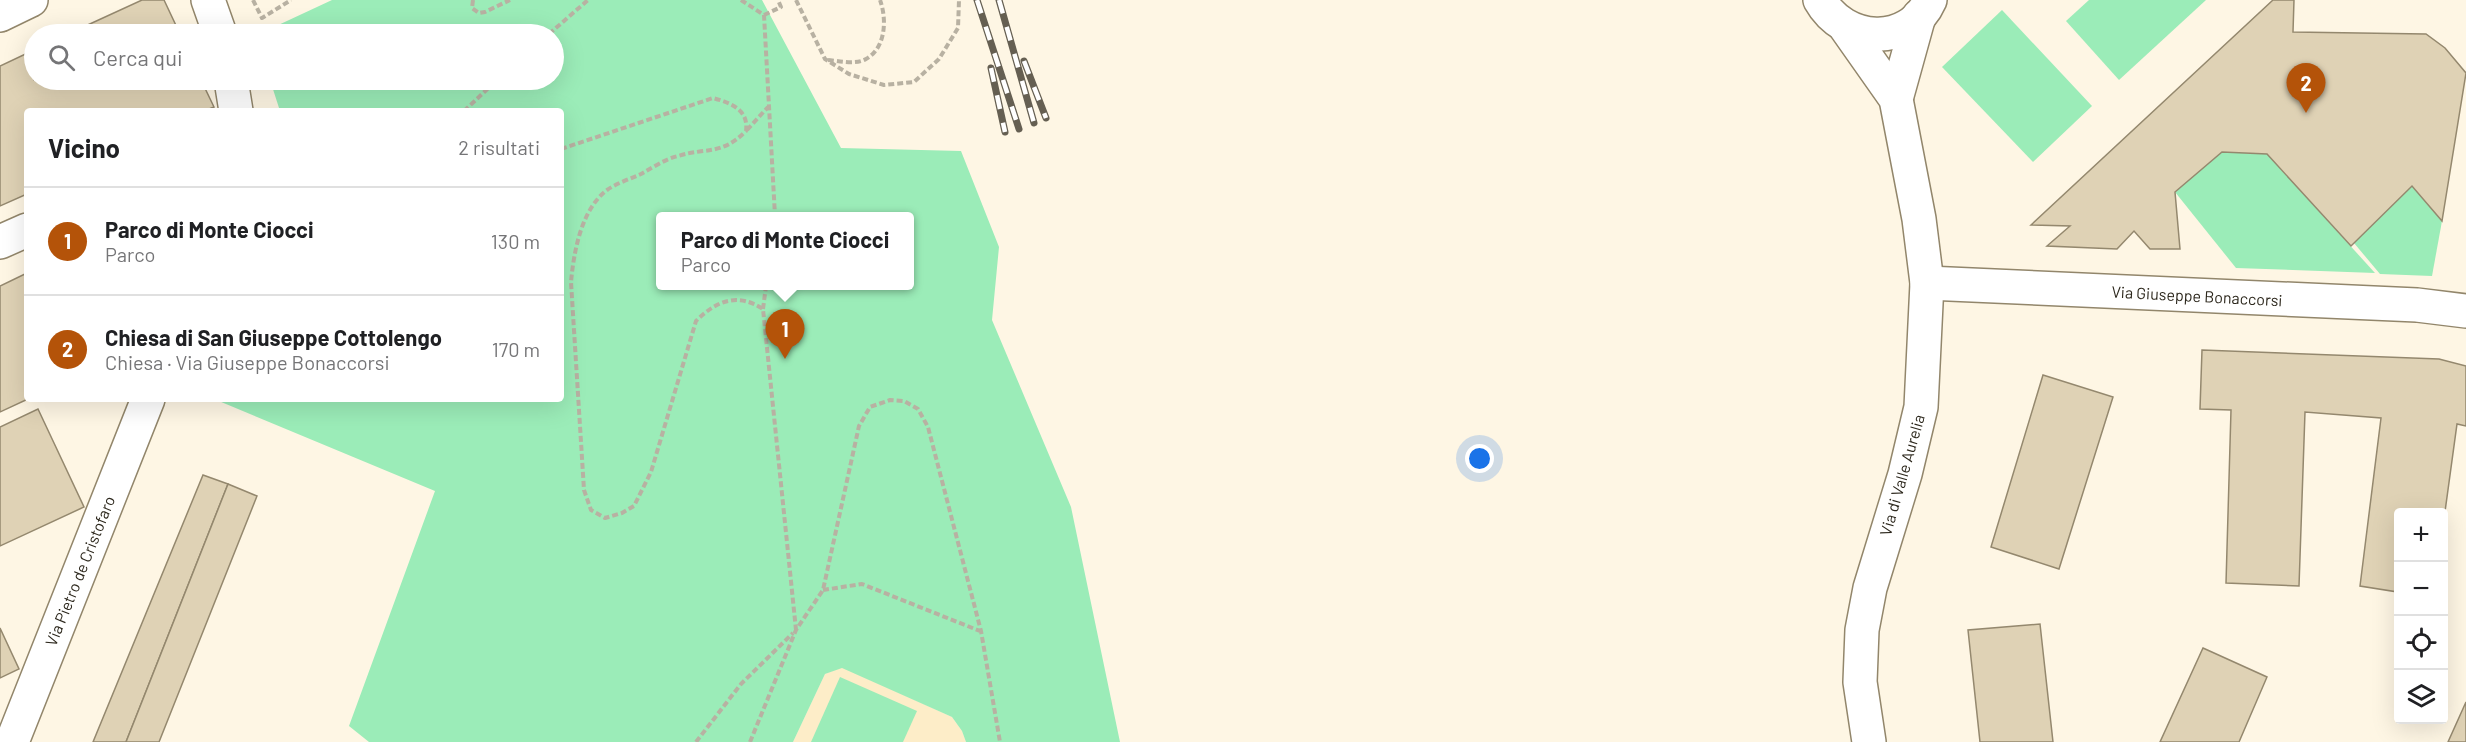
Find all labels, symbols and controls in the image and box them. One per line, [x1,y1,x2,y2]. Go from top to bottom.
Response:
search box [24,24,564,90]
icon: search [45,41,78,74]
text: Cerca qui [93,44,183,70]
pin: 2 [2286,63,2326,113]
text: Vicino [48,132,120,163]
text: 2 risultati [458,135,540,159]
popup [656,212,914,290]
text: Parco di Monte Ciocci [105,216,314,242]
text: Parco di Monte Ciocci [681,226,889,252]
text: 1 [64,229,71,253]
text: 130 m [491,229,540,253]
text: Parco [105,242,155,266]
text: Parco [681,252,731,276]
street label: Via Giuseppe Bonaccorsi [2111,282,2283,309]
pin: 1 [766,310,804,359]
text: Chiesa di San Giuseppe Cottolengo [105,324,442,350]
text: 2 [62,337,73,361]
text: 170 m [492,337,540,361]
text: Chiesa · Via Giuseppe Bonaccorsi [105,350,390,374]
street label: Via di Valle Aurelia [1875,412,1928,538]
your location [1465,444,1494,473]
street label: Via Pietro de Cristofaro [41,493,118,649]
map controls [2394,508,2448,724]
button: + [2394,508,2448,562]
button: − [2394,562,2448,616]
button: locate [2394,616,2448,670]
button: layers [2394,670,2448,724]

